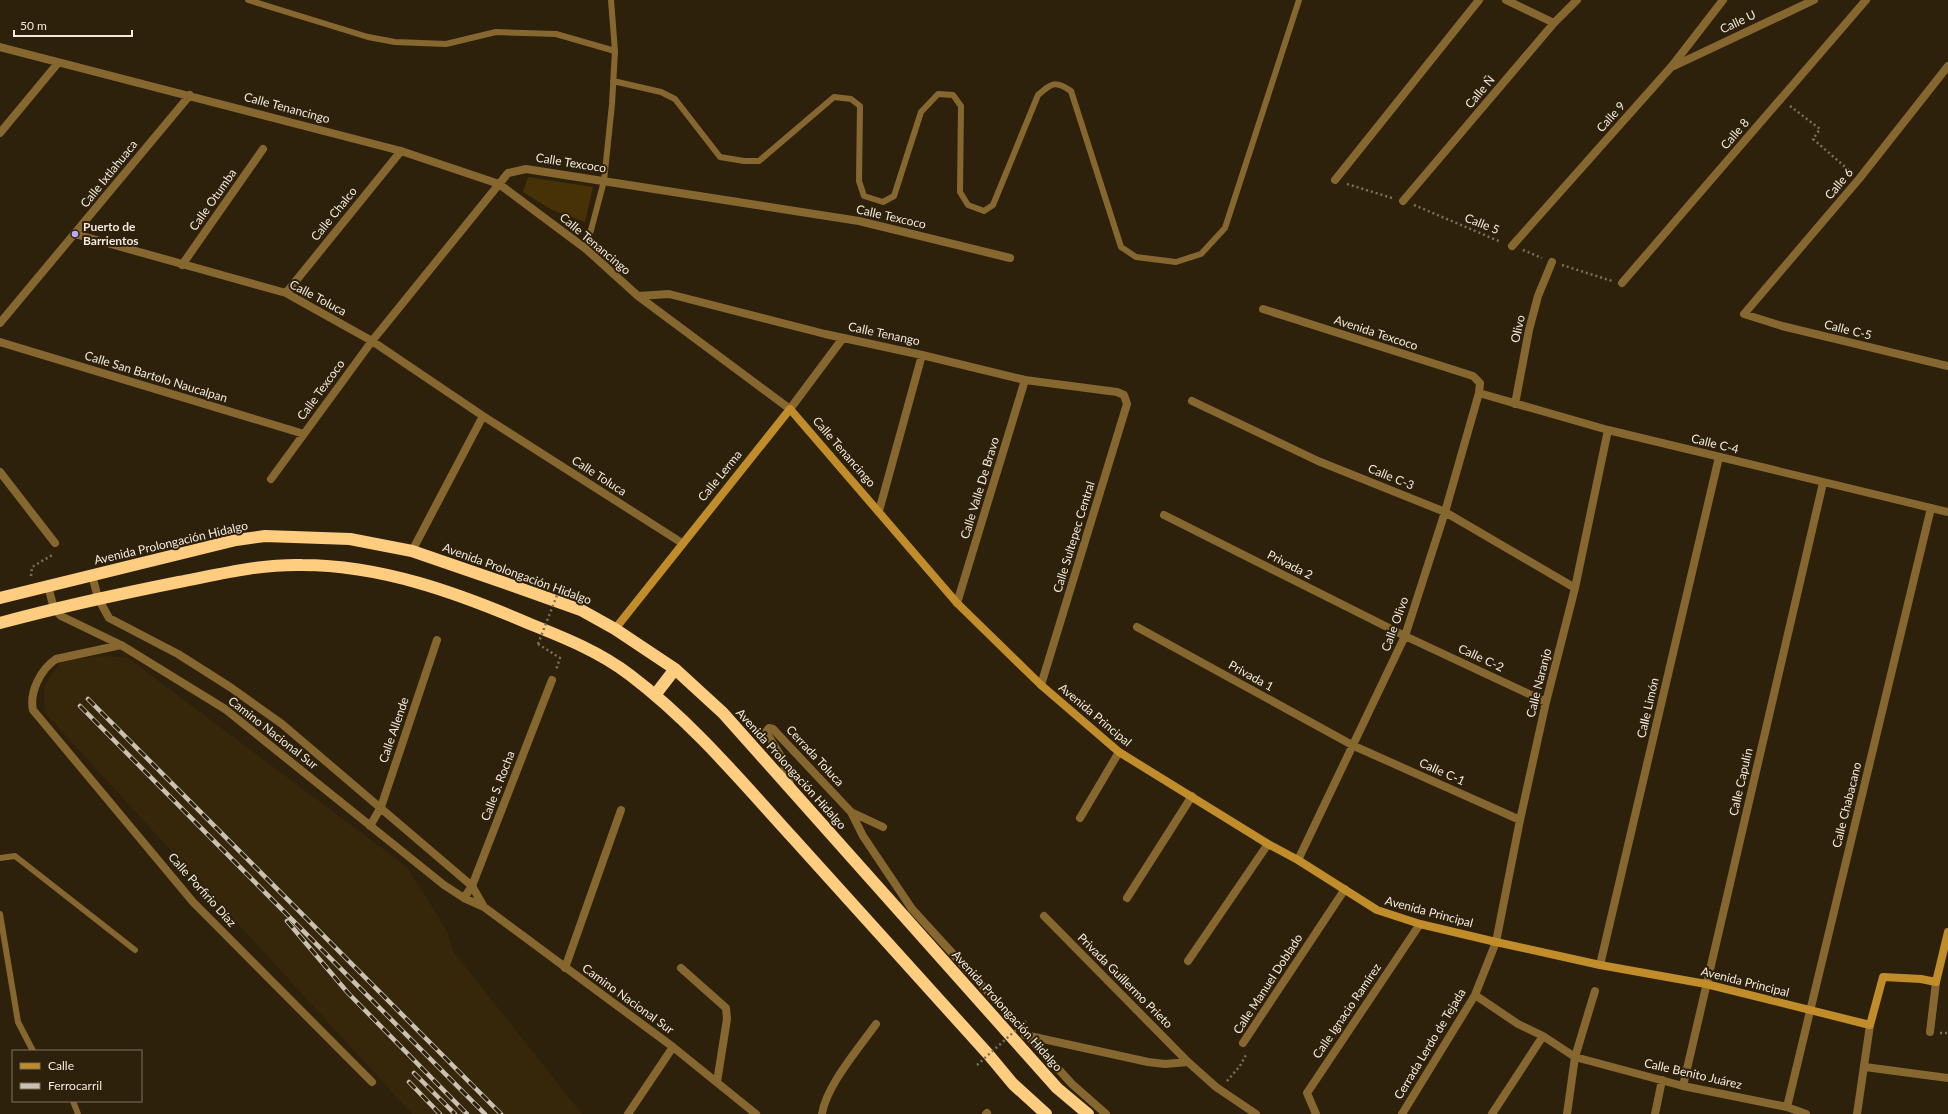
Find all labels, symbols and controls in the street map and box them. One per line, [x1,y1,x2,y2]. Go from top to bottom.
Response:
street label: Calle U [1717,7,1758,36]
scale bar [14,12,132,38]
text: 50 m [20,18,47,33]
street label: Calle Ñ [1462,72,1498,111]
street label: Calle Tenancingo [243,89,332,126]
street label: Calle 9 [1593,98,1628,135]
street label: Calle 8 [1717,115,1752,152]
street label: Calle Ixtlahuaca [77,137,140,210]
street label: Calle Texcoco [535,150,608,176]
street label: Calle 6 [1821,165,1856,202]
street label: Calle Otumba [186,166,239,234]
street label: Calle Chalco [307,184,360,244]
street label: Calle Texcoco [855,201,928,232]
street label: Calle Tenancingo [557,210,634,278]
street label: Calle 5 [1463,210,1502,237]
place label: Puerto de Barrientos [83,219,139,248]
marker: Puerto de Barrientos [70,229,80,239]
street label: Calle Toluca [287,276,349,319]
street label: Avenida Texcoco [1332,312,1420,353]
street label: Olivo [1507,313,1528,344]
street label: Calle C-5 [1823,316,1873,343]
street label: Calle Tenango [847,319,922,348]
street label: Calle San Bartolo Naucalpan [83,348,229,405]
street label: Calle Texcoco [294,356,348,423]
street label: Calle Tenancingo [810,413,879,490]
street label: Calle C-4 [1690,430,1740,457]
street label: Calle Valle De Bravo [957,435,1002,541]
street label: Calle Lerma [694,447,745,504]
street label: Calle Toluca [569,452,630,499]
street label: Calle C-3 [1366,460,1417,493]
street label: Calle Sultepec Central [1049,479,1098,594]
street label: Avenida Prolongación Hidalgo [92,517,249,568]
street label: Avenida Prolongación Hidalgo [441,540,594,608]
street label: Privada 2 [1265,547,1316,582]
street label: Calle Olivo [1378,594,1411,653]
street label: Calle C-2 [1456,641,1506,675]
street label: Calle Naranjo [1523,647,1554,719]
street label: Privada 1 [1226,657,1276,694]
street label: Calle Limón [1633,676,1662,740]
street label: Avenida Principal [1056,680,1135,749]
street label: Camino Nacional Sur [225,693,322,773]
street label: Calle Allende [375,695,412,765]
street label: Avenida Prolongación Hidalgo [733,705,850,832]
street label: Cerrada Toluca [783,722,847,789]
street label: Calle Capulín [1725,747,1756,817]
street label: Calle S. Rocha [477,749,518,823]
street label: Calle C-1 [1417,755,1467,788]
street label: Calle Chabacano [1829,760,1864,849]
street label: Calle Porfirio Díaz [165,850,240,930]
street label: Avenida Principal [1383,893,1475,930]
street label: Privada Guillermo Prieto [1075,930,1176,1031]
street label: Calle Manuel Doblado [1230,931,1306,1037]
street label: Avenida Prolongación Hidalgo [949,947,1066,1074]
street label: Camino Nacional Sur [580,960,678,1037]
street label: Calle Ignacio Ramírez [1309,960,1384,1061]
street label: Avenida Principal [1699,963,1791,1000]
street label: Cerrada Lerdo de Tejada [1391,986,1469,1102]
legend [12,1050,142,1102]
street label: Calle Benito Juárez [1643,1055,1744,1092]
text: Calle [48,1058,74,1073]
text: Ferrocarril [48,1078,102,1093]

